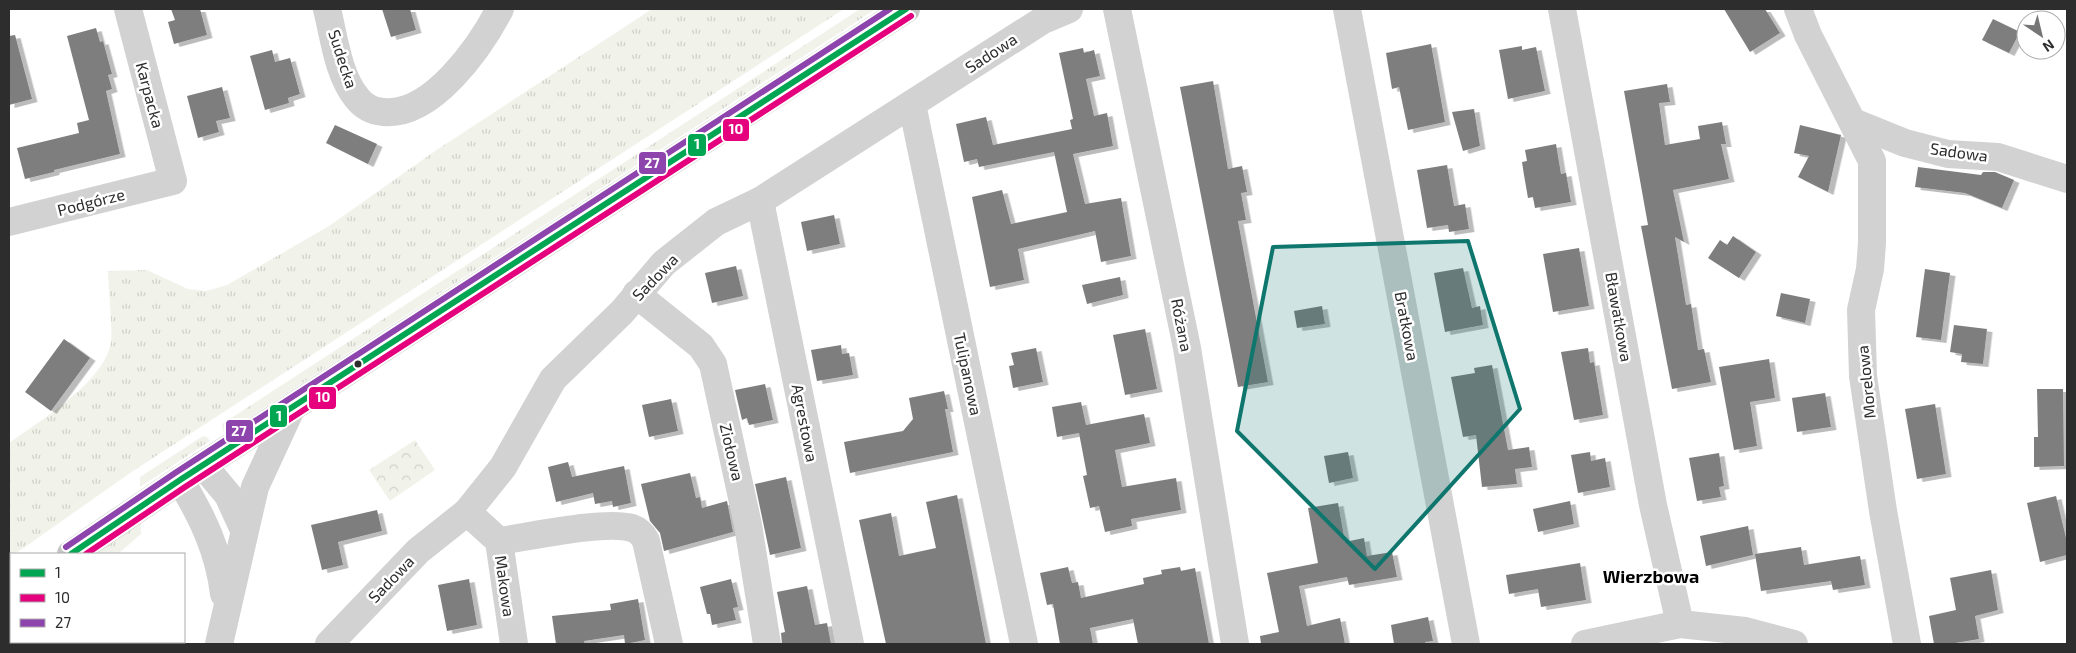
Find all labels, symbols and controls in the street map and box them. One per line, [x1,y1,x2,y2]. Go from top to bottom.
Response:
north arrow [2016,10,2066,60]
street label: Sudecka [325,27,362,91]
street label: Sadowa [961,29,1020,76]
text: N [2040,36,2058,56]
street label: Karpacka [133,60,168,130]
line badge: 10 [722,118,750,142]
text: 10 [729,120,744,137]
line badge: 1 [687,133,707,157]
text: 1 [694,135,700,152]
street label: Sadowa [1929,138,1989,165]
line badge: 27 [638,151,667,175]
text: 27 [644,154,660,171]
street label: Podgórze [55,184,127,219]
street label: Sadowa [628,249,682,304]
street label: Bławatkowa [1602,271,1637,363]
street label: Bratkowa [1391,290,1424,362]
street label: Różana [1168,297,1197,353]
street label: Tulipanowa [950,331,987,417]
street label: Morelowa [1852,344,1879,420]
unlabelled marker [353,359,363,369]
street label: Agrestowa [789,382,822,463]
line badge: 10 [308,386,337,410]
text: 10 [316,388,331,405]
line badge: 1 [269,404,288,428]
text: 1 [276,407,282,424]
line badge: 27 [225,419,254,443]
street label: Ziołowa [717,421,748,482]
text: 27 [231,422,247,439]
street label: Sadowa [364,551,418,606]
legend [10,553,185,643]
street label: Makowa [492,554,519,618]
text: 1 [55,563,61,581]
district label: Wierzbowa [1603,565,1699,587]
text: 10 [55,588,70,606]
text: 27 [55,613,71,631]

